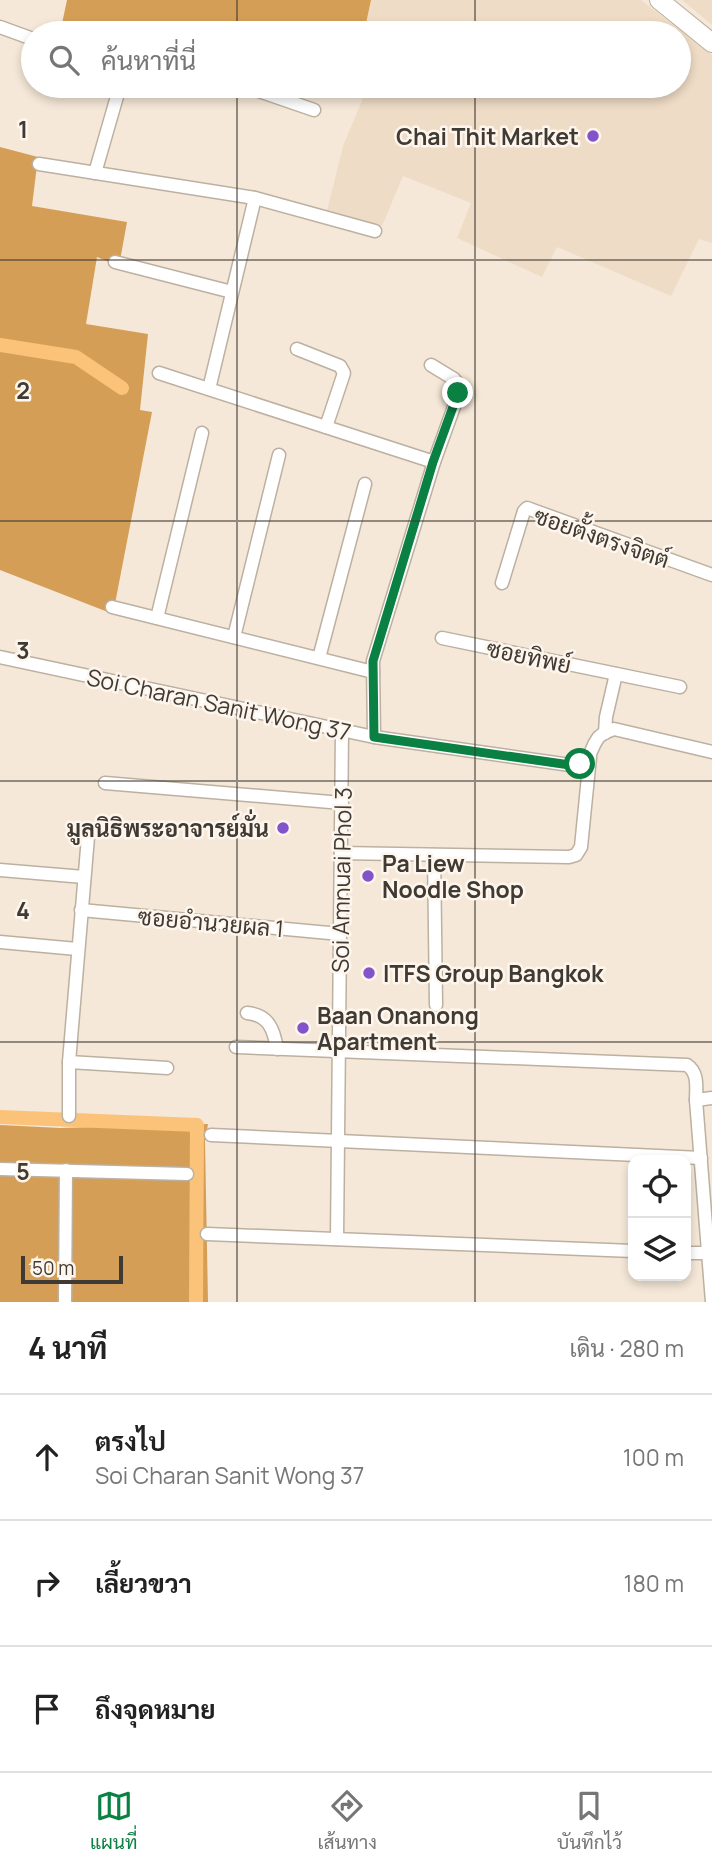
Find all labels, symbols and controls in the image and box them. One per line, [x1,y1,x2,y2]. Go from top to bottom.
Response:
search box [21,21,691,98]
icon: search [45,41,83,79]
text: ค้นหาที่นี่ [101,42,196,78]
text: 1 [18,113,28,145]
place label: Chai Thit Market [396,120,579,152]
marker: Chai Thit Market [585,128,601,144]
text: 2 [16,374,30,406]
route end [442,377,473,408]
street label: ซอยตั้งตรงจิตต์ [530,495,675,575]
street label: ซอยทิพย์ [484,631,574,681]
text: 3 [16,634,30,666]
street label: Soi Charan Sanit Wong 37 [84,660,354,748]
route start [564,748,595,779]
street label: Soi Amnuai Phol 3 [323,787,359,973]
place label: มูลนิธิพระอาจารย์มั่น [66,809,269,845]
marker: มูลนิธิพระอาจารย์มั่น [275,820,291,836]
place label: Pa Liew Noodle Shop [382,847,524,905]
marker: Pa Liew Noodle Shop [360,868,376,884]
text: 4 [16,894,30,926]
street label: ซอยอำนวยผล 1 [137,900,285,944]
place label: ITFS Group Bangkok [383,957,604,989]
marker: ITFS Group Bangkok [361,965,377,981]
place label: Baan Onanong Apartment [317,999,479,1057]
marker: Baan Onanong Apartment [295,1020,311,1036]
text: 5 [16,1155,30,1187]
map controls [628,1155,691,1281]
button: locate [628,1155,691,1218]
button: layers [628,1218,691,1281]
scale bar [21,1253,122,1285]
text: 50 m [32,1255,74,1281]
text: 4 นาที [28,1327,107,1368]
text: เดิน · 280 m [570,1332,684,1364]
text: ตรงไป [95,1423,166,1459]
icon: ahead [28,1438,66,1476]
text: 100 m [623,1441,684,1473]
text: Soi Charan Sanit Wong 37 [95,1459,364,1491]
icon: right [28,1564,66,1602]
text: เลี้ยวขวา [95,1565,192,1601]
text: 180 m [624,1567,684,1599]
icon: arrive [28,1690,66,1728]
text: ถึงจุดหมาย [95,1691,216,1727]
tab: แผนที่ [90,1787,137,1855]
tab: เส้นทาง [318,1787,377,1855]
tab: บันทึกไว้ [557,1787,622,1855]

